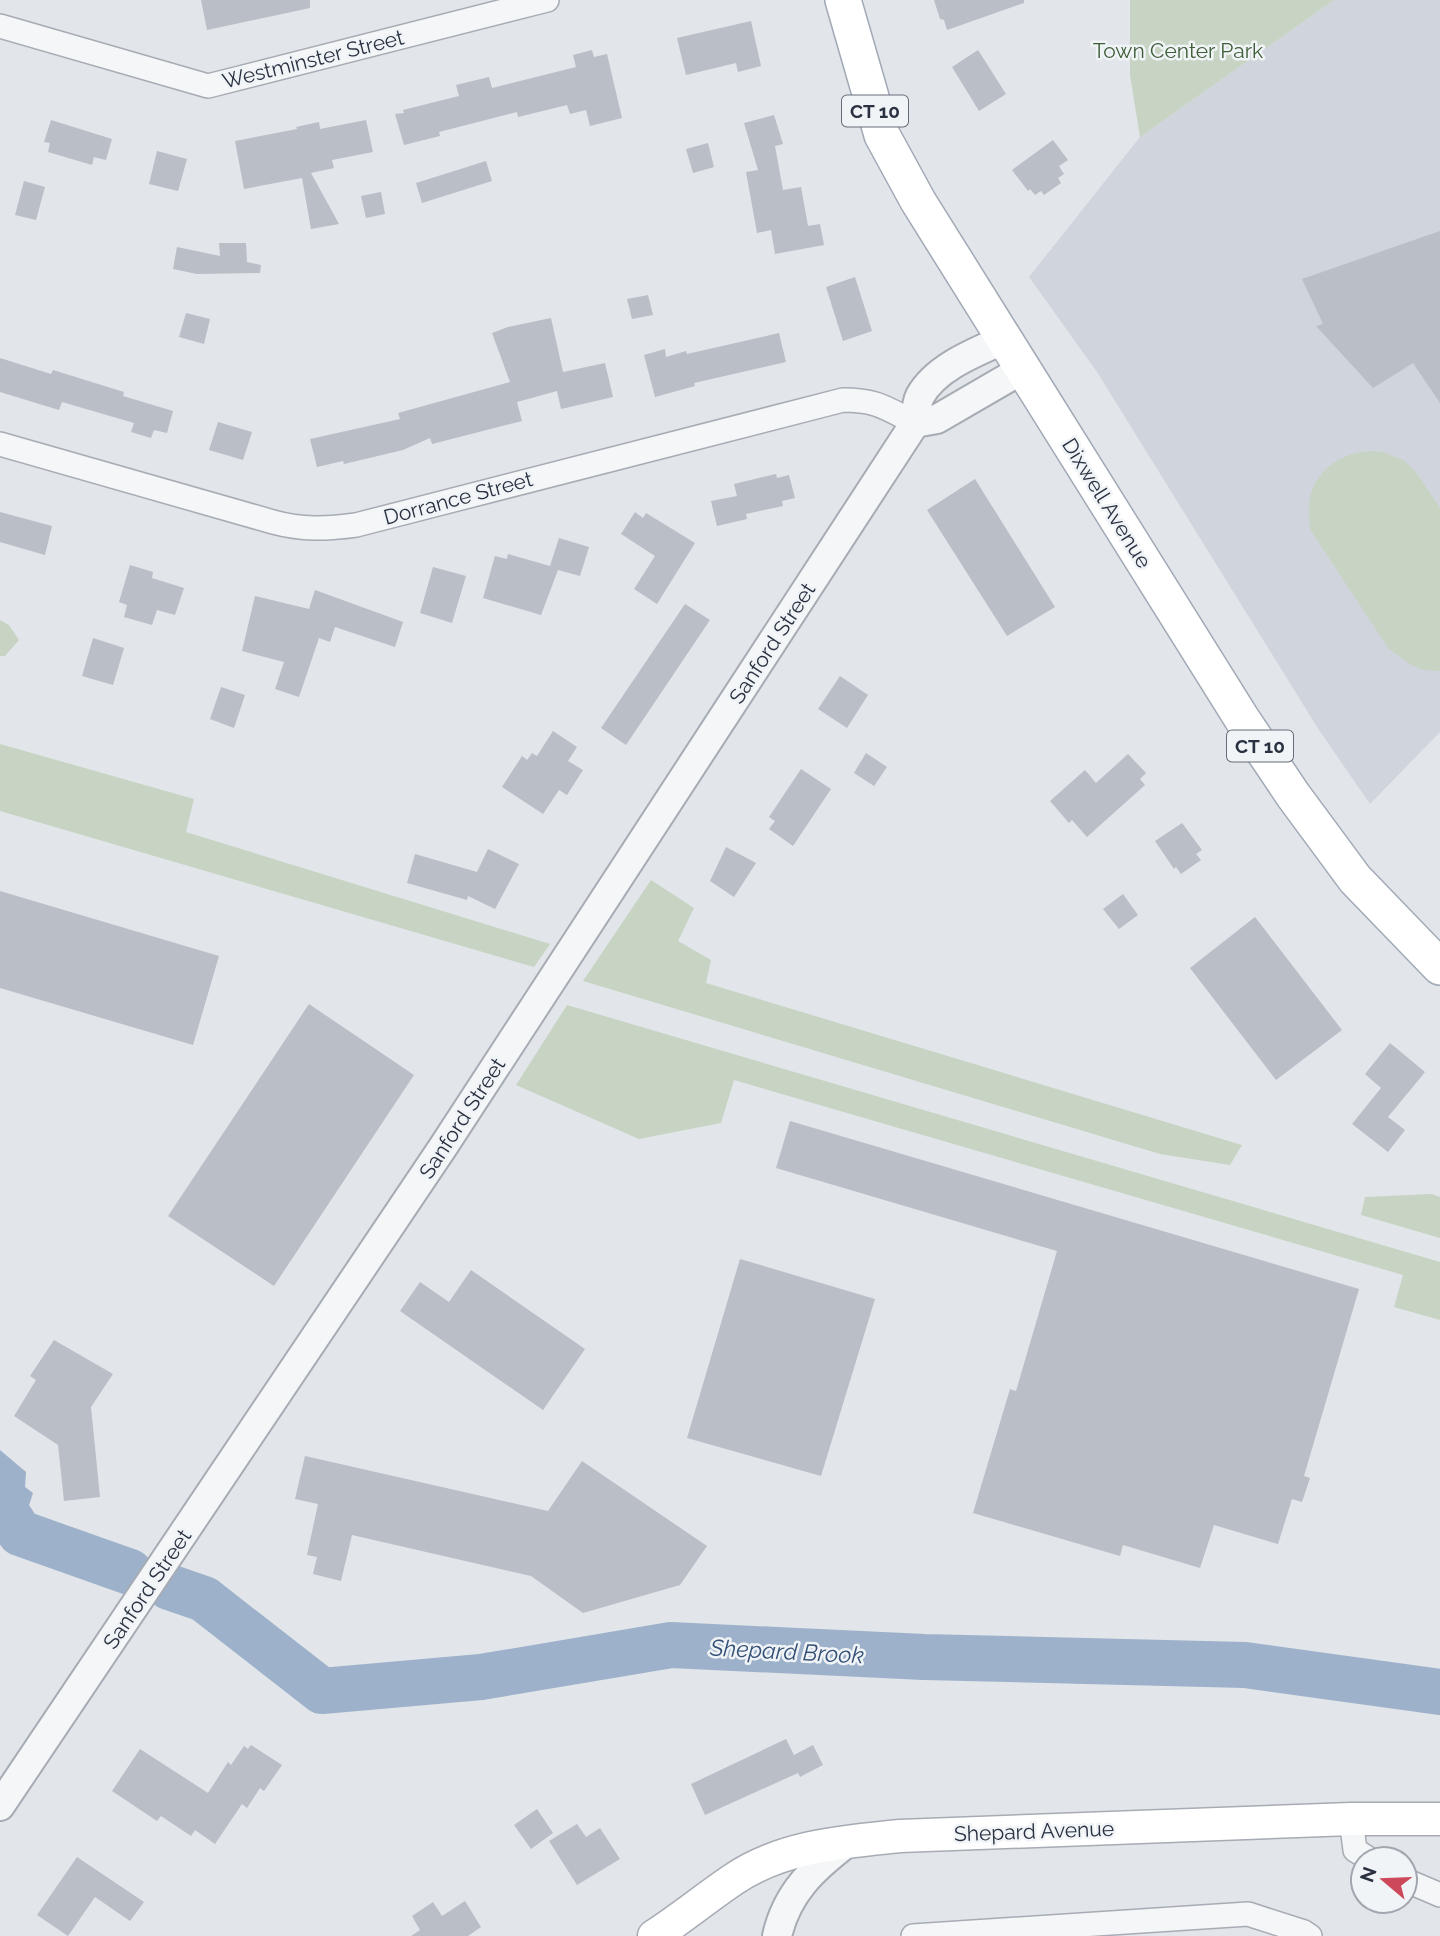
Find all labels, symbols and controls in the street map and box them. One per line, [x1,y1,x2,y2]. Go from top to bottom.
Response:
street label: Westminster Street [220,24,406,94]
park label: Town Center Park [1093,38,1263,63]
road number: CT 10 [842,96,908,127]
street label: Dixwell Avenue [1057,433,1157,573]
street label: Dorrance Street [381,466,535,530]
street label: Sanford Street [724,578,820,708]
road number: CT 10 [1227,730,1293,762]
street label: Sanford Street [414,1053,510,1183]
street label: Sanford Street [98,1524,196,1654]
water label: Shepard Brook [708,1633,865,1669]
street label: Shepard Avenue [953,1816,1115,1846]
north arrow [1349,1845,1419,1915]
text: N [1355,1864,1381,1885]

